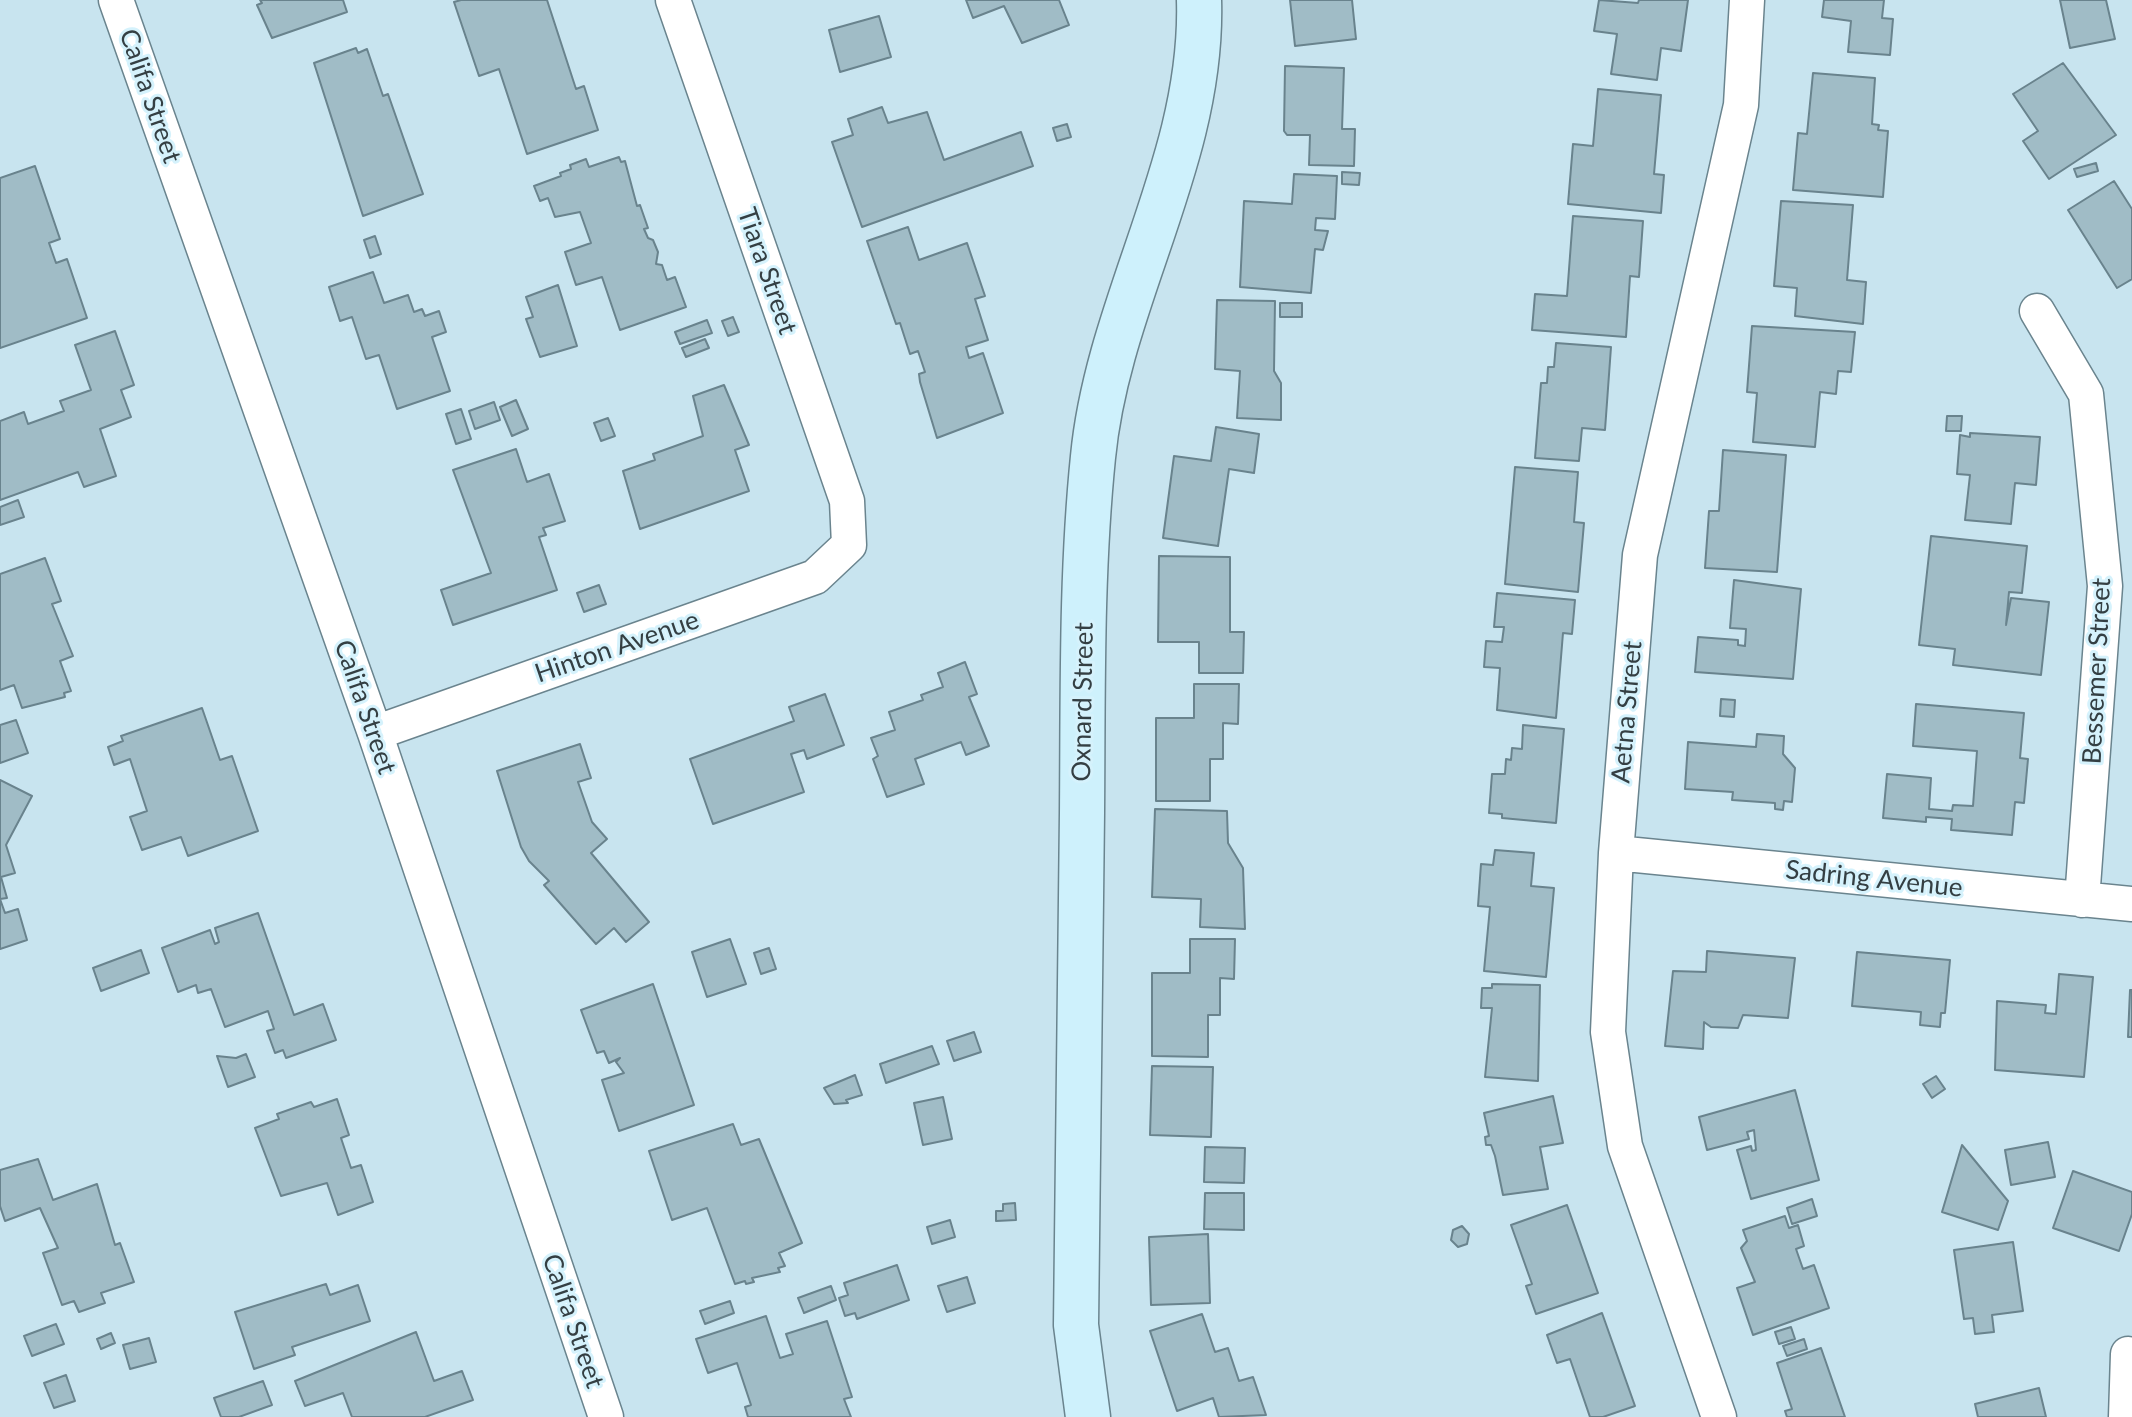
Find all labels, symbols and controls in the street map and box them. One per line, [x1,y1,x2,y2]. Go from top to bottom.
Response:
street label: Califa Street [113,25,187,167]
street label: Tiara Street [731,204,803,338]
street label: Bessemer Street [2077,577,2117,765]
street label: Hinton Avenue [531,604,703,690]
street label: Oxnard Street [1066,622,1100,782]
street label: Califa Street [328,636,402,778]
street label: Aetna Street [1605,640,1649,784]
street label: Sadring Avenue [1784,854,1964,904]
street label: Califa Street [536,1250,610,1392]

